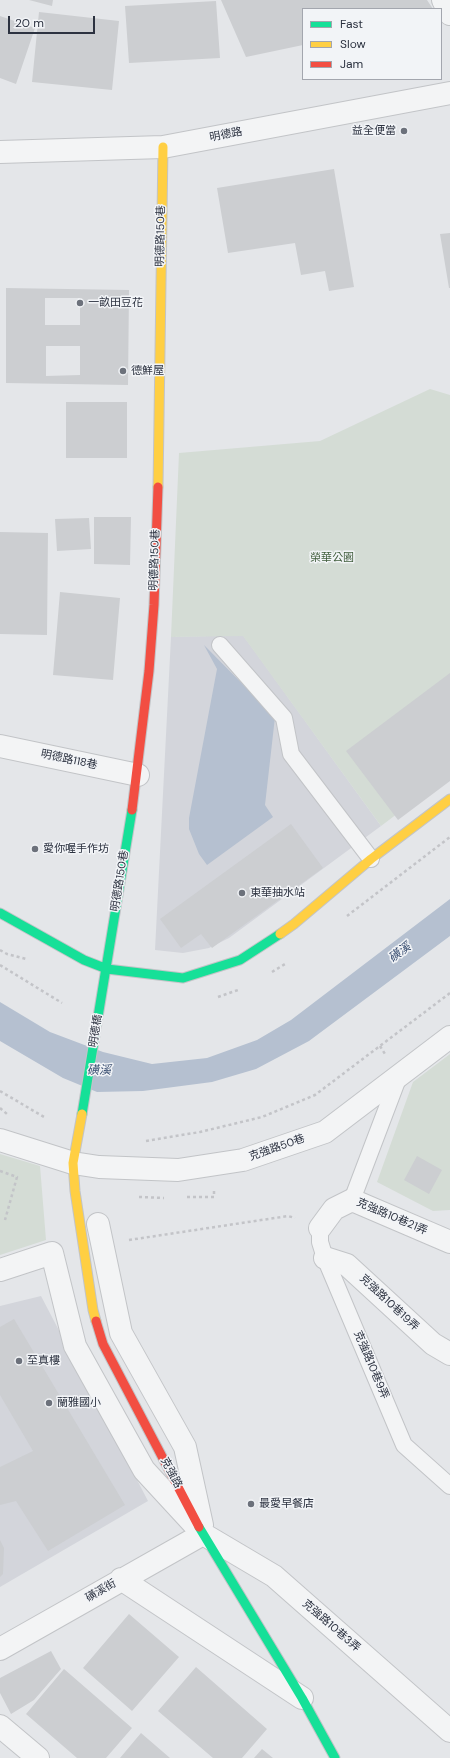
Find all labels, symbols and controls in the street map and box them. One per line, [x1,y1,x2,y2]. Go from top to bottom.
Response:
scale bar [10,8,97,34]
legend [302,8,442,80]
text: 20 m [15,15,44,31]
text: Fast [340,16,363,32]
text: Slow [340,36,366,52]
text: Jam [340,56,363,72]
place label: 益全便當 [352,124,396,138]
street label: 明德路 [209,125,243,145]
marker: 益全便當 [399,126,409,136]
street label: 明德路150巷 [154,205,168,267]
place label: 一畝田豆花 [88,296,143,310]
marker: 一畝田豆花 [75,298,85,308]
place label: 德鮮屋 [131,364,164,378]
marker: 德鮮屋 [118,366,128,376]
street label: 明德路150巷 [147,529,163,591]
park label: 榮華公園 [310,551,354,565]
street label: 明德路118巷 [39,748,99,772]
place label: 愛你喔手作坊 [43,842,109,856]
marker: 愛你喔手作坊 [30,844,40,854]
street label: 明德路150巷 [109,850,131,912]
place label: 東華抽水站 [250,886,305,900]
marker: 東華抽水站 [237,888,247,898]
water label: 磺溪 [386,940,414,966]
street label: 明德橋 [87,1014,105,1048]
water label: 磺溪 [87,1064,111,1078]
street label: 克強路50巷 [247,1132,307,1164]
street label: 克強路10巷21弄 [355,1196,429,1238]
street label: 克強路10巷19弄 [357,1272,421,1334]
street label: 克強路10巷9弄 [351,1329,391,1401]
place label: 至真樓 [27,1354,60,1368]
marker: 至真樓 [14,1356,24,1366]
place label: 蘭雅國小 [57,1396,101,1410]
marker: 蘭雅國小 [44,1398,54,1408]
street label: 克強路 [157,1455,185,1491]
place label: 最愛早餐店 [259,1497,314,1511]
marker: 最愛早餐店 [246,1499,256,1509]
street label: 磺溪街 [83,1577,119,1605]
street label: 克強路10巷3弄 [299,1597,363,1655]

